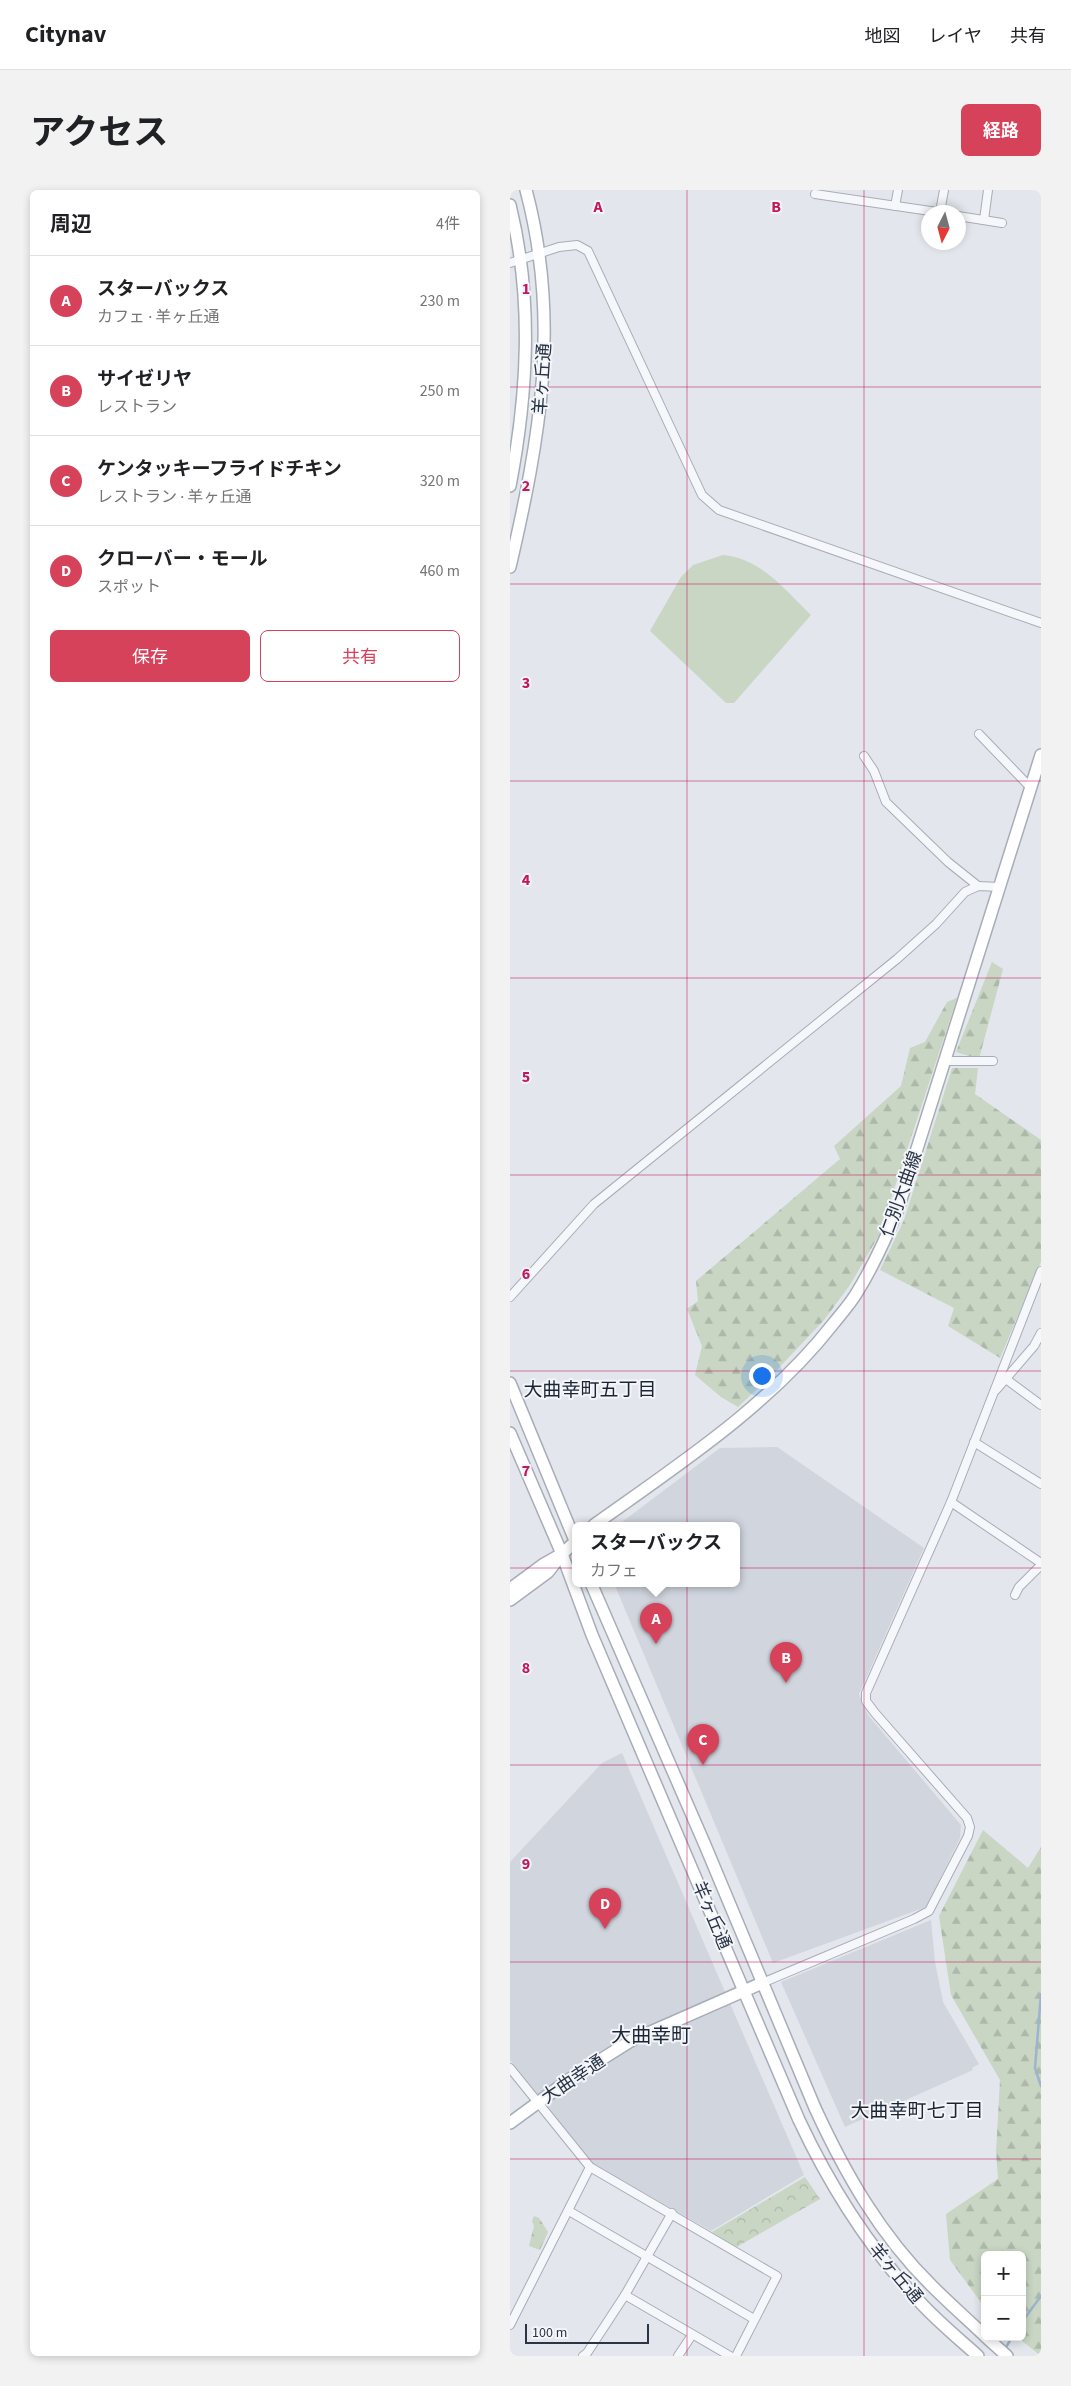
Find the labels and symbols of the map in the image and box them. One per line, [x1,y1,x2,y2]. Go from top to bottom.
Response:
text: A [592,196,603,218]
text: B [771,196,781,218]
north arrow [921,205,966,250]
text: 1 [522,278,530,300]
street label: 羊ヶ丘通 [528,342,557,416]
text: 2 [522,475,530,497]
text: 3 [522,672,530,694]
text: 4 [522,869,531,891]
text: 5 [522,1066,530,1088]
street label: 仁別大曲線 [874,1148,929,1241]
text: 6 [522,1263,530,1285]
your location [749,1363,775,1389]
district label: 大曲幸町五丁目 [523,1377,657,1404]
text: 7 [522,1460,530,1482]
pin: A [640,1603,672,1644]
pin: B [770,1642,802,1683]
text: 8 [522,1657,530,1679]
pin: C [687,1724,719,1765]
text: 9 [522,1853,530,1875]
street label: 羊ヶ丘通 [686,1877,737,1953]
pin: D [589,1888,621,1929]
district label: 大曲幸町 [611,2022,691,2050]
street label: 大曲幸通 [536,2049,610,2110]
district label: 大曲幸町七丁目 [850,2098,984,2125]
street label: 羊ヶ丘通 [863,2238,928,2309]
scale bar [525,2321,649,2344]

